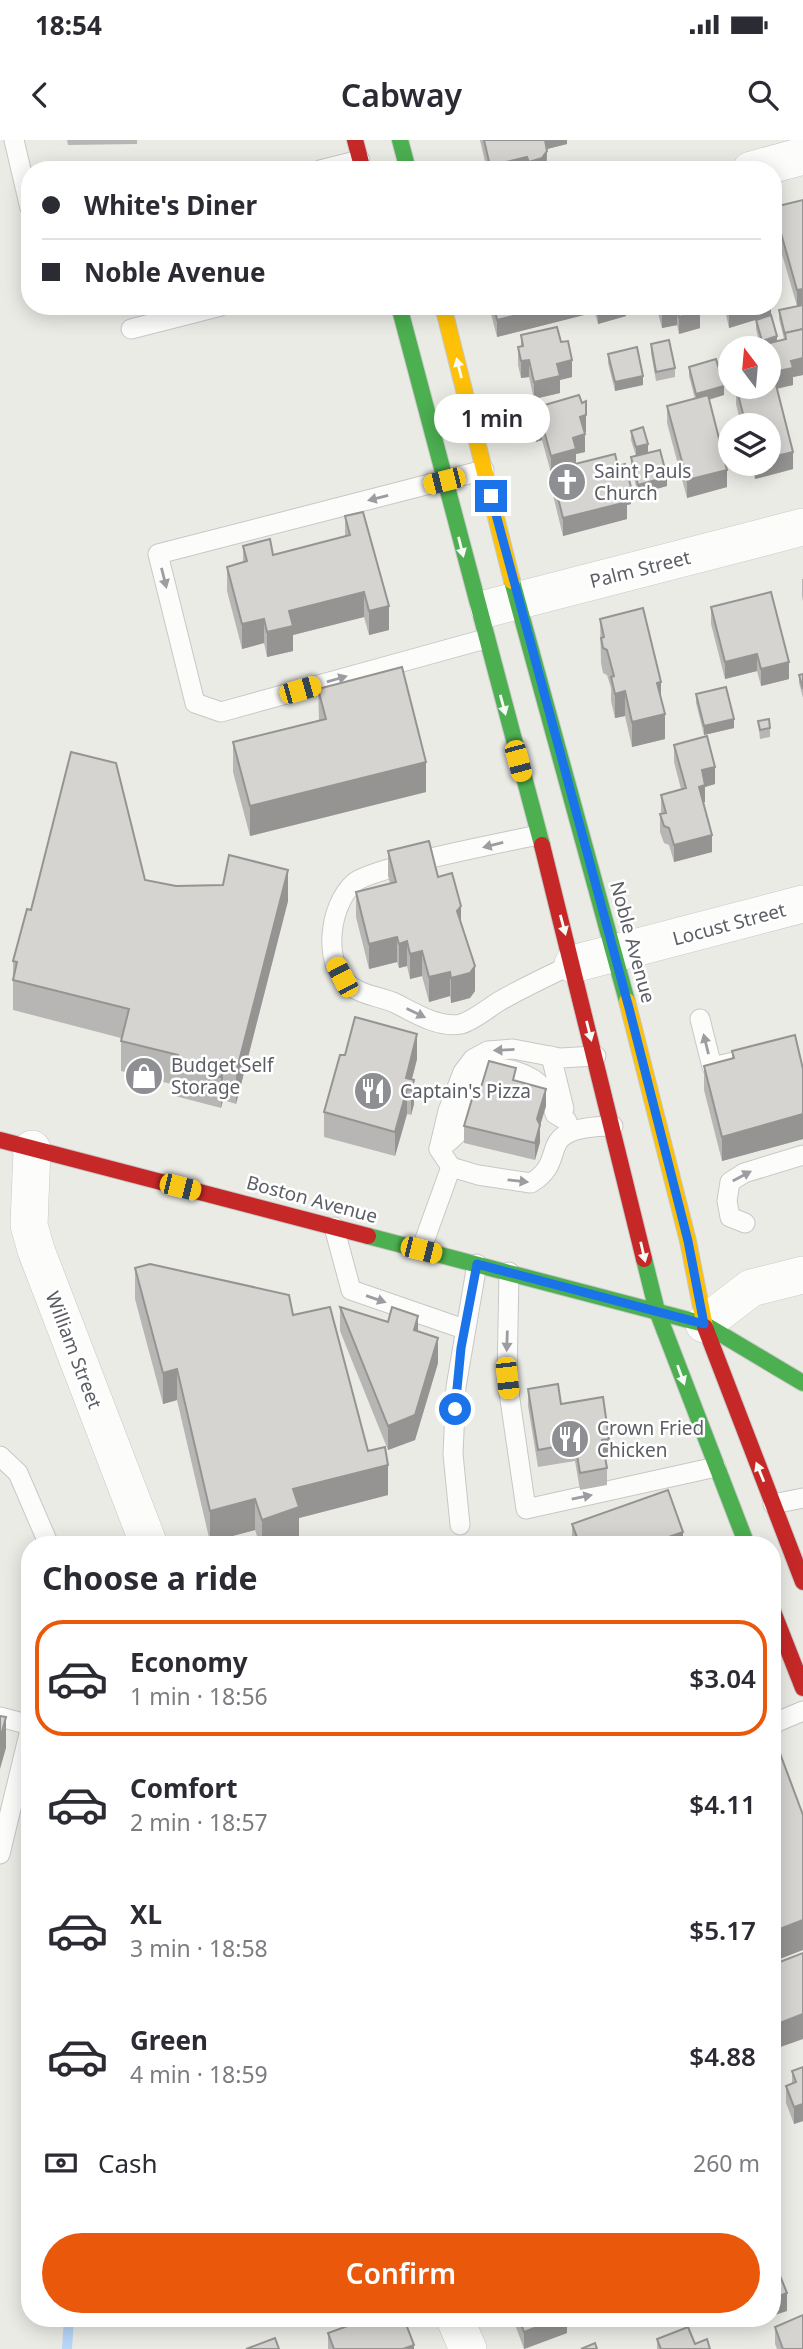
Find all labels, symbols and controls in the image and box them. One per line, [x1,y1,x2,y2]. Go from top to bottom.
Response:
text: 18:54 [35,7,102,43]
text: Cabway [341,73,462,116]
icon: back [21,76,59,114]
icon: search [744,76,782,114]
text: White's Diner [84,187,257,223]
text: Noble Avenue [84,254,266,290]
north arrow [718,336,780,399]
map controls [718,336,781,476]
one-way arrow [453,357,464,379]
callout: 1 min [433,394,549,444]
text: 1 min [461,402,523,434]
button: layers [718,413,781,476]
place label: Saint Pauls Church [594,458,691,506]
church icon: Saint Pauls Church [546,461,588,503]
car [422,466,467,496]
route end [475,480,507,512]
one-way arrow [367,493,389,504]
one-way arrow [456,536,467,558]
street label: Palm Street [587,544,693,594]
one-way arrow [159,567,170,589]
car [277,674,324,706]
one-way arrow [327,674,348,684]
one-way arrow [498,694,509,716]
car [503,738,534,784]
one-way arrow [482,840,504,851]
street label: Noble Avenue [604,878,662,1006]
street label: Locust Street [669,896,789,952]
one-way arrow [558,914,568,935]
car [323,954,362,1000]
one-way arrow [406,1008,426,1019]
one-way arrow [584,1020,595,1042]
one-way arrow [700,1033,711,1055]
one-way arrow [493,1044,515,1055]
place label: Budget Self Storage [171,1052,275,1100]
shop icon: Budget Self Storage [123,1055,165,1097]
restaurant icon: Captain's Pizza [352,1070,394,1112]
place label: Captain's Pizza [400,1078,531,1104]
street label: Boston Avenue [244,1169,380,1229]
one-way arrow [732,1170,752,1181]
car [158,1172,203,1202]
one-way arrow [507,1176,529,1187]
car [399,1235,444,1265]
one-way arrow [638,1241,649,1263]
street label: William Street [40,1288,108,1413]
one-way arrow [366,1294,387,1305]
one-way arrow [502,1330,513,1352]
car [495,1356,520,1400]
one-way arrow [676,1364,687,1385]
route start [439,1393,471,1425]
place label: Crown Fried Chicken [597,1415,704,1463]
restaurant icon: Crown Fried Chicken [549,1418,591,1460]
one-way arrow [755,1462,766,1483]
one-way arrow [571,1491,593,1502]
text: Choose a ride [42,1556,258,1599]
text: Economy [130,1644,248,1680]
icon: car [46,1647,109,1710]
text: $3.04 [689,1660,756,1696]
text: 1 min · 18:56 [130,1680,268,1712]
text: Comfort [130,1770,238,1806]
icon: car [46,1773,109,1836]
text: $4.11 [689,1786,756,1822]
text: 2 min · 18:57 [130,1806,268,1838]
text: XL [130,1896,162,1932]
icon: car [46,1899,109,1962]
text: $5.17 [689,1912,756,1948]
text: 3 min · 18:58 [130,1932,268,1964]
text: Green [130,2022,208,2058]
icon: car [46,2025,109,2088]
text: $4.88 [689,2038,756,2074]
text: 4 min · 18:59 [130,2058,268,2090]
icon: cash [42,2144,80,2182]
text: Cash [98,2145,158,2181]
text: 260 m [693,2147,760,2179]
button: Confirm [42,2233,760,2313]

